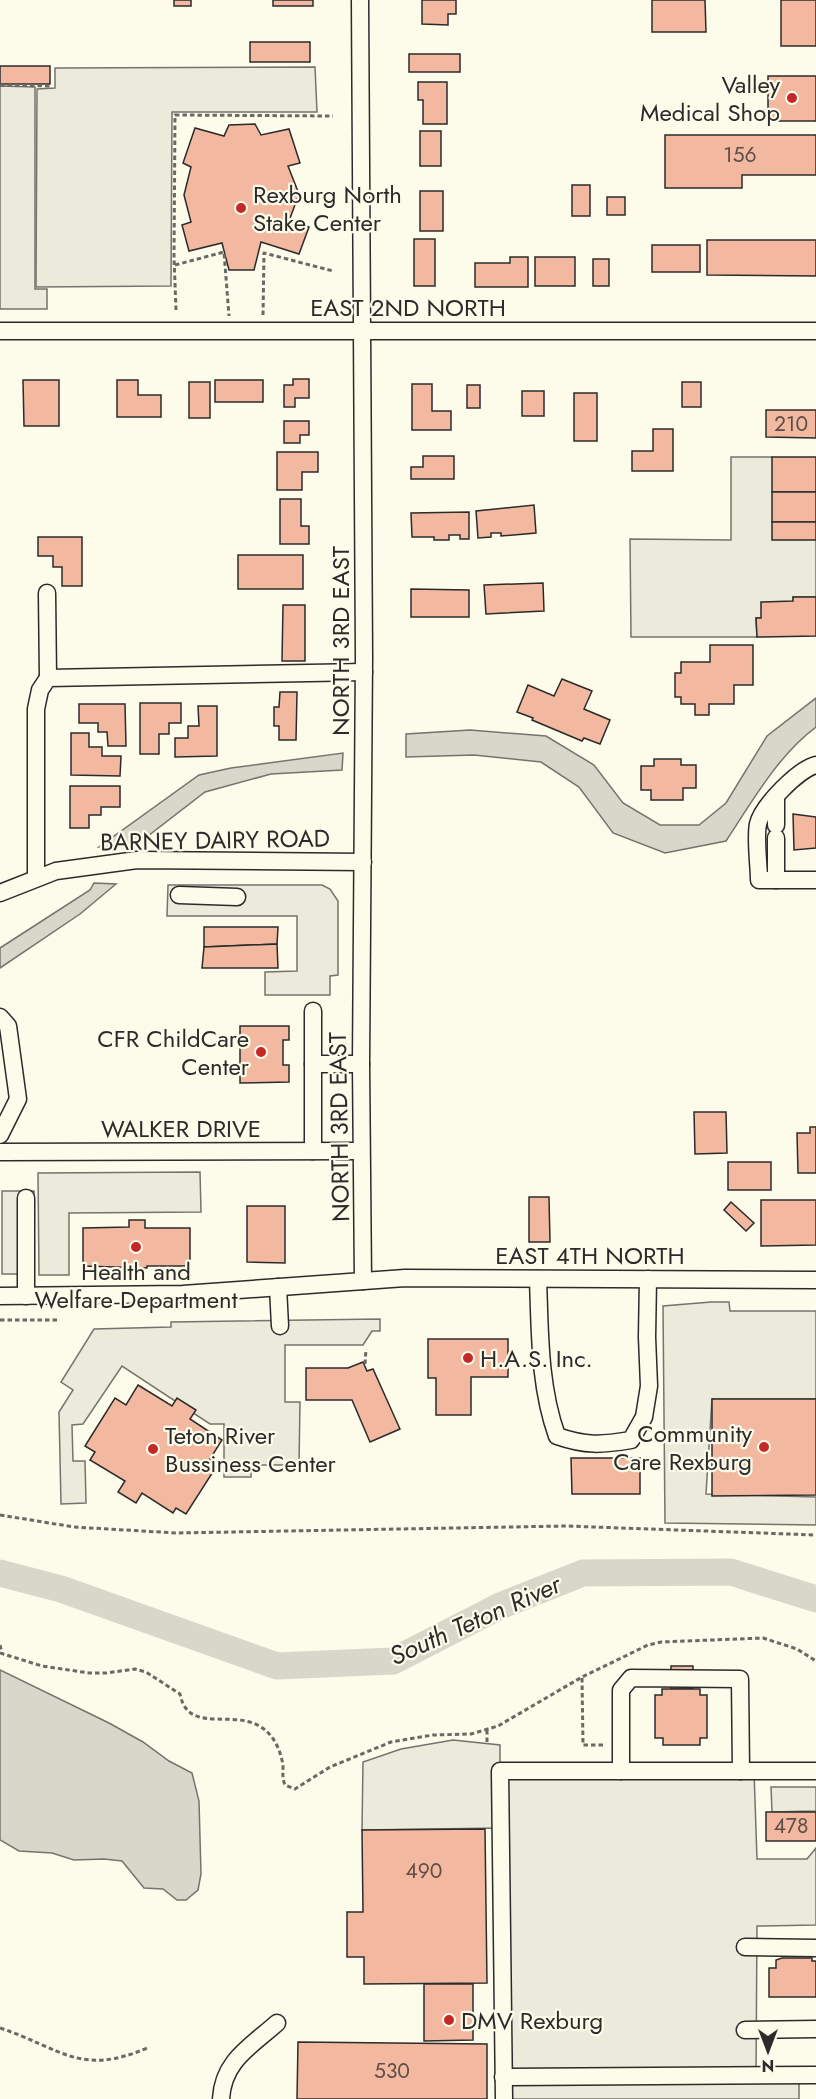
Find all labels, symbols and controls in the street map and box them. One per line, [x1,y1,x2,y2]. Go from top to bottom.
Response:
place label: Valley Medical Shop [640,67,780,130]
marker: Valley Medical Shop [785,91,799,105]
house number: 156 [723,140,757,170]
place label: Rexburg North Stake Center [253,177,402,240]
marker: Rexburg North Stake Center [234,201,248,215]
street label: EAST 2ND NORTH [310,290,506,325]
house number: 210 [774,409,808,439]
street label: NORTH 3RD EAST [323,546,358,736]
street label: BARNEY DAIRY ROAD [100,820,330,860]
place label: CFR ChildCare Center [97,1021,250,1084]
street label: NORTH 3RD EAST [320,1032,358,1222]
marker: CFR ChildCare Center [254,1045,268,1059]
street label: WALKER DRIVE [101,1111,261,1146]
street label: EAST 4TH NORTH [495,1238,685,1273]
marker: Health and Welfare Department [129,1240,143,1254]
place label: Health and Welfare Department [35,1254,238,1317]
place label: H.A.S. Inc. [480,1341,593,1376]
marker: H.A.S. Inc. [461,1351,475,1365]
place label: Community Care Rexburg [613,1416,752,1479]
place label: Teton River Bussiness Center [165,1418,337,1481]
marker: Community Care Rexburg [757,1440,771,1454]
marker: Teton River Bussiness Center [146,1442,160,1456]
water label: South Teton River [383,1565,568,1675]
house number: 478 [774,1811,808,1841]
house number: 490 [406,1856,442,1886]
place label: DMV Rexburg [461,2003,603,2038]
marker: DMV Rexburg [442,2013,456,2027]
north arrow [738,2021,798,2081]
text: N [762,2054,774,2077]
house number: 530 [374,2056,410,2086]

